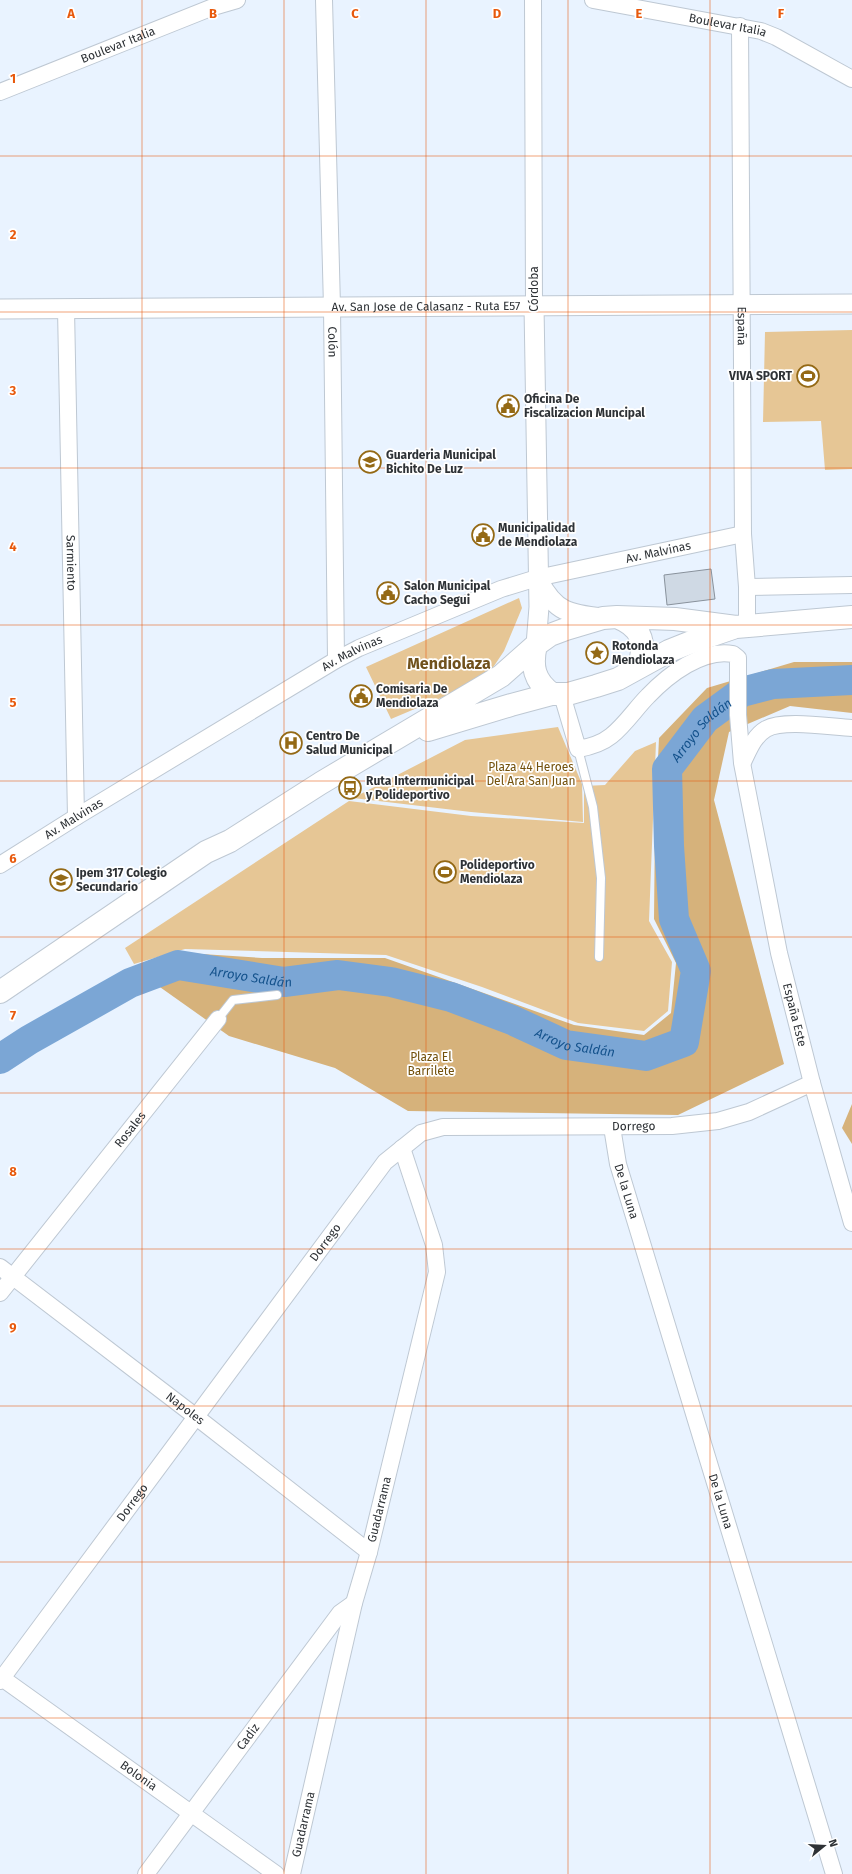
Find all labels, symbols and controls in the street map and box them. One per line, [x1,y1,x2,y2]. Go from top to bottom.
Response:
text: A [66,6,75,21]
text: B [209,6,217,21]
text: C [351,6,359,21]
text: D [493,6,502,21]
text: E [636,6,643,21]
text: F [778,6,785,21]
street label: Boulevar Italia [688,11,769,40]
street label: Boulevar Italia [79,24,157,66]
text: 1 [10,71,16,86]
text: 2 [10,227,17,242]
street label: Córdoba [527,266,541,312]
street label: Av. San Jose de Calasanz - Ruta E57 [332,299,520,314]
street label: España [735,306,749,346]
street label: Colón [325,326,340,357]
sports icon: VIVA SPORT [795,363,821,389]
place label: VIVA SPORT [728,369,793,383]
text: 3 [9,383,17,398]
place label: Oficina De Fiscalizacion Muncipal [524,392,645,420]
public building icon: Oficina De Fiscalizacion Muncipal [495,393,521,419]
place label: Guarderia Municipal Bichito De Luz [386,448,496,476]
school or university icon: Guarderia Municipal Bichito De Luz [357,449,383,475]
place label: Municipalidad de Mendiolaza [498,521,578,549]
public building icon: Municipalidad de Mendiolaza [470,522,496,548]
street label: Sarmiento [63,535,79,591]
street label: Av. Malvinas [625,538,692,566]
text: 4 [9,539,17,554]
place label: Salon Municipal Cacho Segui [404,579,491,607]
public building icon: Salon Municipal Cacho Segui [375,580,401,606]
street label: Av. Malvinas [319,632,385,674]
place label: Rotonda Mendiolaza [612,639,675,667]
place icon: Rotonda Mendiolaza [584,640,610,666]
district label: Mendiolaza [407,654,491,673]
place label: Comisaria De Mendiolaza [376,682,448,710]
public building icon: Comisaria De Mendiolaza [348,683,374,709]
text: 5 [10,695,17,710]
water label: Arroyo Saldán [668,695,735,766]
place label: Centro De Salud Municipal [306,729,393,757]
hospital icon: Centro De Salud Municipal [278,730,304,756]
park label: Plaza 44 Heroes Del Ara San Juan [486,760,576,788]
place label: Ruta Intermunicipal y Polideportivo [365,774,474,802]
bus stop icon: Ruta Intermunicipal y Polideportivo [337,775,363,801]
street label: Av. Malvinas [42,795,106,842]
text: 6 [9,851,17,866]
place label: Polideportivo Mendiolaza [460,858,535,886]
sports icon: Polideportivo Mendiolaza [432,859,458,885]
place label: Ipem 317 Colegio Secundario [76,866,167,894]
school or university icon: Ipem 317 Colegio Secundario [48,867,74,893]
water label: Arroyo Saldán [208,963,293,990]
street label: España Este [780,982,809,1048]
text: 7 [10,1008,16,1023]
water label: Arroyo Saldán [532,1024,616,1060]
park label: Plaza El Barrilete [407,1050,455,1078]
street label: Rosales [112,1108,149,1150]
street label: Dorrego [612,1119,655,1133]
street label: De la Luna [611,1162,641,1221]
text: 8 [9,1164,17,1179]
street label: Dorrego [307,1221,344,1264]
text: 9 [9,1320,17,1335]
street label: Napoles [163,1389,207,1428]
street label: De la Luna [706,1472,736,1531]
street label: Guadarrama [365,1475,394,1544]
street label: Dorrego [114,1481,151,1524]
street label: Cadiz [234,1721,262,1753]
street label: Bolonia [118,1758,160,1794]
street label: Guadarrama [289,1790,318,1859]
north arrow [804,1826,844,1866]
text: N [826,1838,840,1849]

